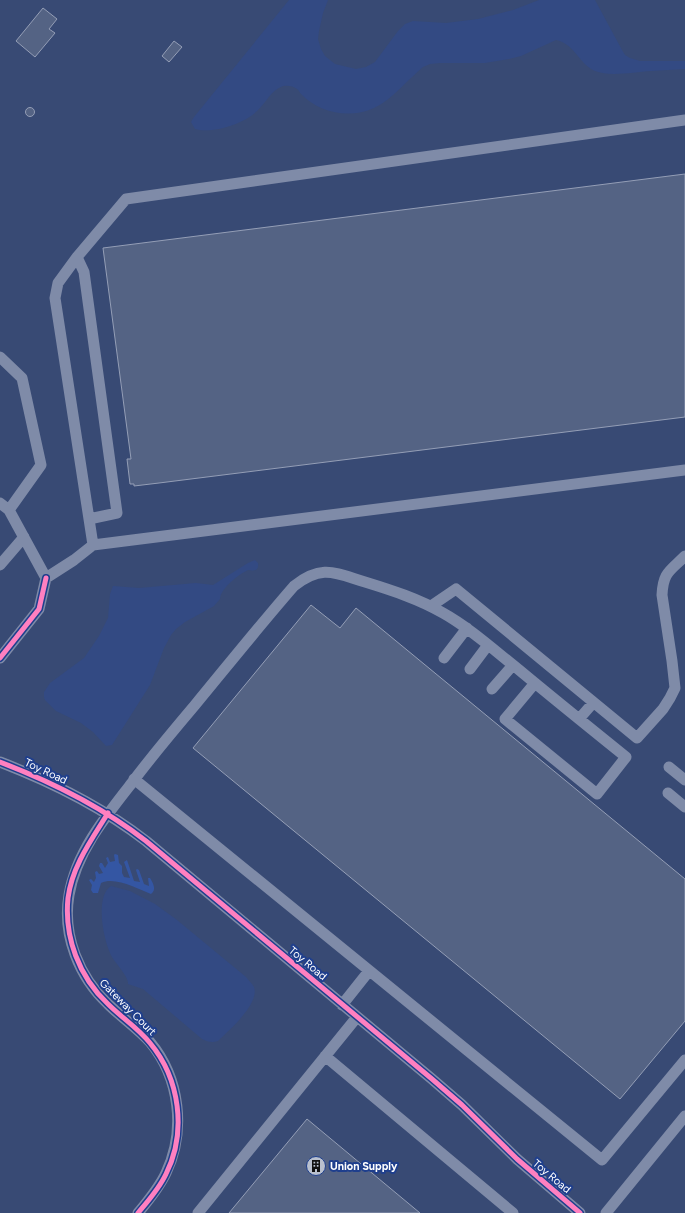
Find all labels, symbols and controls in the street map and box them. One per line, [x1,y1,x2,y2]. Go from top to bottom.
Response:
street label: Toy Road [22,756,69,787]
street label: Toy Road [286,944,329,983]
street label: Gateway Court [97,976,159,1038]
building icon: Union Supply [305,1155,327,1177]
street label: Toy Road [530,1157,573,1196]
place label: Union Supply [330,1160,398,1173]

